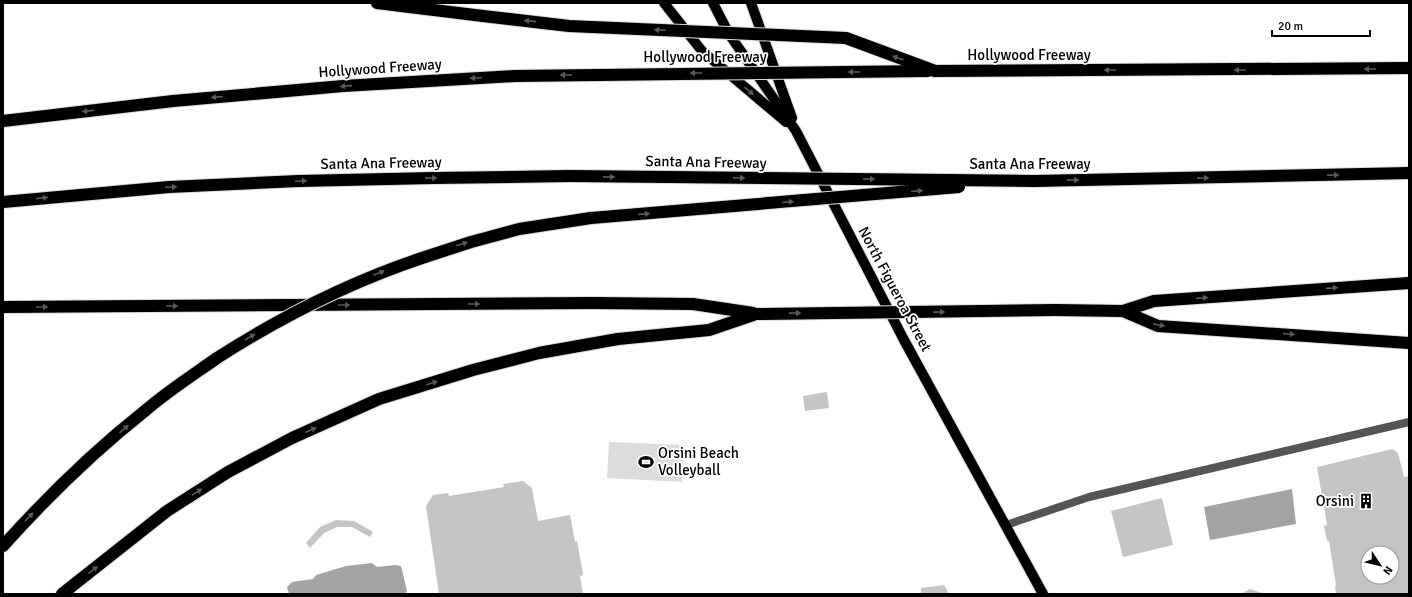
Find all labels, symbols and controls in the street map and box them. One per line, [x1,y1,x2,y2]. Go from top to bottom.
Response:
scale bar [1272,12,1370,38]
one-way arrow [524,18,536,25]
text: 20 m [1278,19,1303,34]
one-way arrow [654,26,666,33]
street label: Hollywood Freeway [967,46,1091,64]
street label: Hollywood Freeway [643,48,767,66]
one-way arrow [892,54,904,60]
street label: Hollywood Freeway [318,55,442,81]
one-way arrow [1234,66,1246,73]
one-way arrow [1363,66,1376,72]
one-way arrow [1103,67,1116,73]
one-way arrow [847,69,860,75]
one-way arrow [689,70,702,76]
one-way arrow [559,72,572,78]
one-way arrow [470,75,482,82]
one-way arrow [340,82,352,89]
one-way arrow [744,87,754,96]
one-way arrow [211,94,223,101]
one-way arrow [82,108,94,114]
street label: Santa Ana Freeway [645,152,767,172]
street label: Santa Ana Freeway [320,153,442,173]
street label: Santa Ana Freeway [969,155,1091,173]
one-way arrow [1327,172,1340,178]
one-way arrow [603,174,616,180]
one-way arrow [1197,174,1209,181]
one-way arrow [425,175,438,181]
one-way arrow [733,175,746,181]
one-way arrow [863,176,876,182]
one-way arrow [1067,177,1080,183]
one-way arrow [295,178,308,184]
one-way arrow [165,183,177,190]
one-way arrow [911,187,923,194]
one-way arrow [36,195,48,202]
one-way arrow [782,198,794,205]
one-way arrow [638,210,650,217]
street label: North Figueroa Street [854,223,936,355]
one-way arrow [456,241,468,247]
one-way arrow [373,269,385,275]
one-way arrow [1326,285,1338,292]
one-way arrow [1196,294,1208,301]
one-way arrow [468,300,480,307]
one-way arrow [338,301,350,308]
one-way arrow [166,303,179,309]
one-way arrow [36,304,49,310]
one-way arrow [933,309,946,315]
one-way arrow [789,310,802,316]
one-way arrow [1153,322,1166,328]
one-way arrow [1283,331,1295,338]
one-way arrow [244,334,256,341]
one-way arrow [426,379,438,385]
one-way arrow [119,424,129,433]
one-way arrow [305,427,316,433]
place label: Orsini Beach Volleyball [658,444,739,479]
sports icon: Orsini Beach Volleyball [637,453,655,471]
one-way arrow [191,489,203,496]
place label: Orsini [1316,492,1354,510]
building icon: Orsini [1357,492,1375,510]
one-way arrow [24,512,34,522]
north arrow [1360,545,1400,585]
text: N [1380,564,1395,577]
one-way arrow [87,565,98,574]

